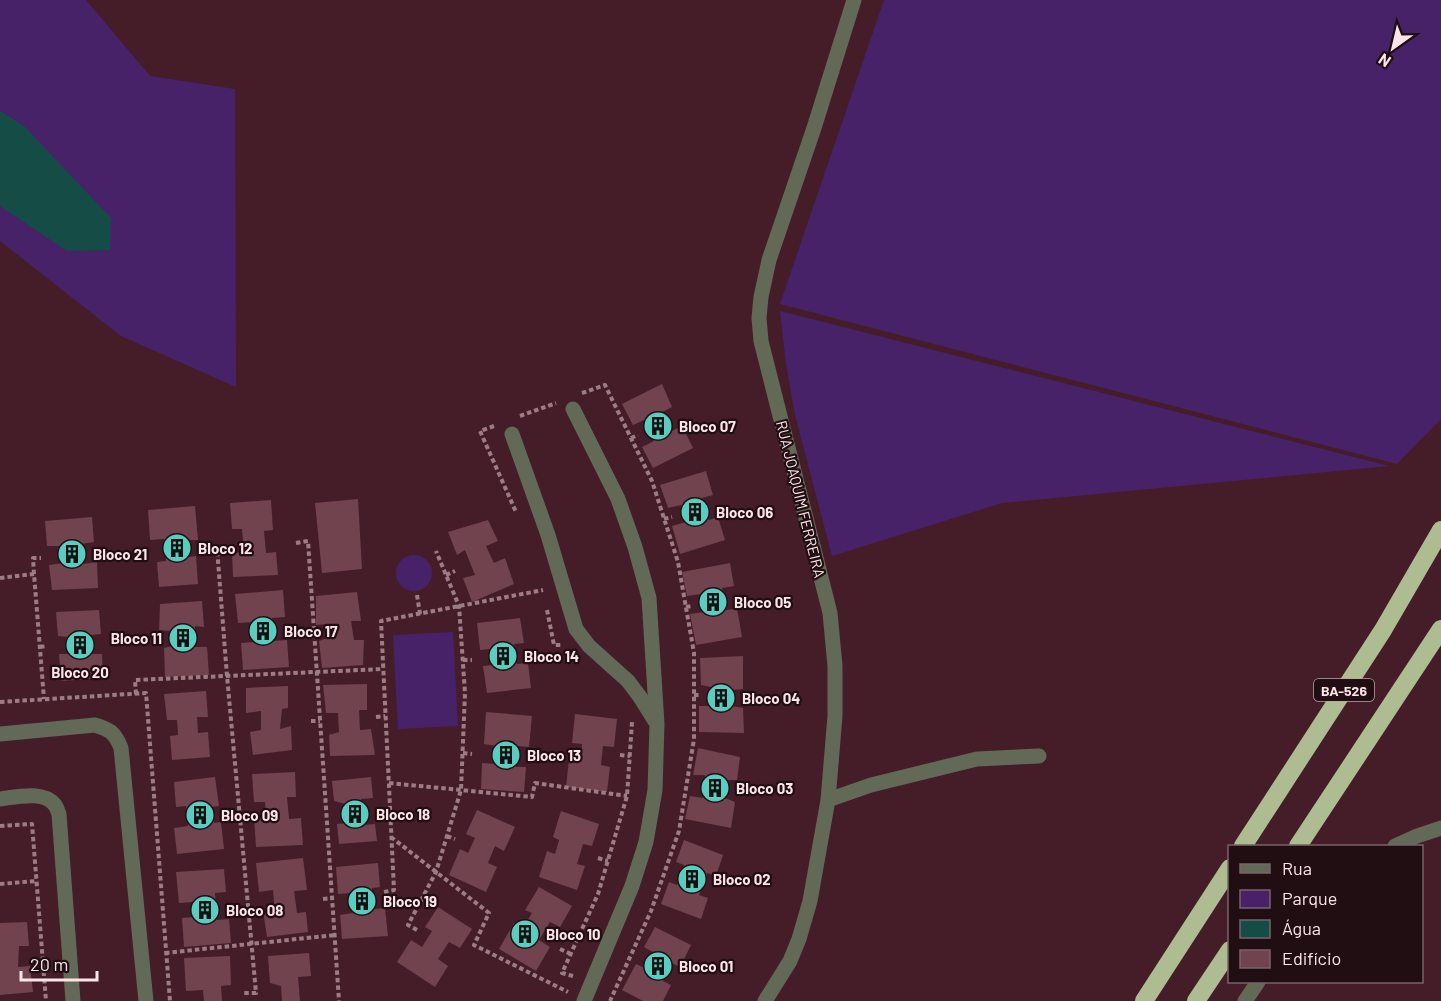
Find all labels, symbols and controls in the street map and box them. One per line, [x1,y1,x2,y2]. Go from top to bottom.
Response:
north arrow [1363,18,1423,78]
text: N [1375,50,1394,72]
building icon: Bloco 07 [642,410,674,442]
place label: Bloco 07 [679,417,736,435]
street label: RUA JOAQUIM FERREIRA [773,419,829,579]
building icon: Bloco 06 [679,496,711,528]
place label: Bloco 06 [716,503,773,521]
building icon: Bloco 12 [161,532,193,564]
building icon: Bloco 21 [56,538,88,570]
place label: Bloco 12 [198,539,252,557]
place label: Bloco 21 [93,545,147,563]
building icon: Bloco 05 [697,586,729,618]
place label: Bloco 05 [734,593,791,611]
building icon: Bloco 17 [247,615,279,647]
building icon: Bloco 11 [167,622,199,654]
place label: Bloco 17 [284,622,338,640]
building icon: Bloco 20 [64,629,96,661]
place label: Bloco 11 [111,629,162,647]
building icon: Bloco 14 [487,640,519,672]
place label: Bloco 14 [524,647,579,665]
place label: Bloco 20 [51,663,109,681]
road number: BA-526 [1314,679,1374,701]
building icon: Bloco 04 [705,682,737,714]
place label: Bloco 04 [742,689,800,707]
building icon: Bloco 13 [490,739,522,771]
place label: Bloco 13 [527,746,581,764]
building icon: Bloco 03 [699,772,731,804]
place label: Bloco 03 [736,779,793,797]
building icon: Bloco 18 [339,798,371,830]
building icon: Bloco 09 [184,799,216,831]
place label: Bloco 18 [376,805,430,823]
place label: Bloco 09 [221,806,278,824]
legend [1228,845,1423,983]
text: Rua [1282,857,1312,879]
building icon: Bloco 02 [676,863,708,895]
place label: Bloco 02 [713,870,771,888]
building icon: Bloco 19 [346,885,378,917]
text: Parque [1282,887,1337,909]
place label: Bloco 19 [383,892,437,910]
building icon: Bloco 08 [189,894,221,926]
place label: Bloco 08 [226,901,283,919]
text: Água [1282,917,1321,939]
building icon: Bloco 10 [509,918,541,950]
place label: Bloco 10 [546,925,601,943]
scale bar [21,944,98,982]
text: Edifício [1282,947,1341,969]
building icon: Bloco 01 [642,950,674,982]
text: 20 m [30,953,68,975]
place label: Bloco 01 [679,957,733,975]

